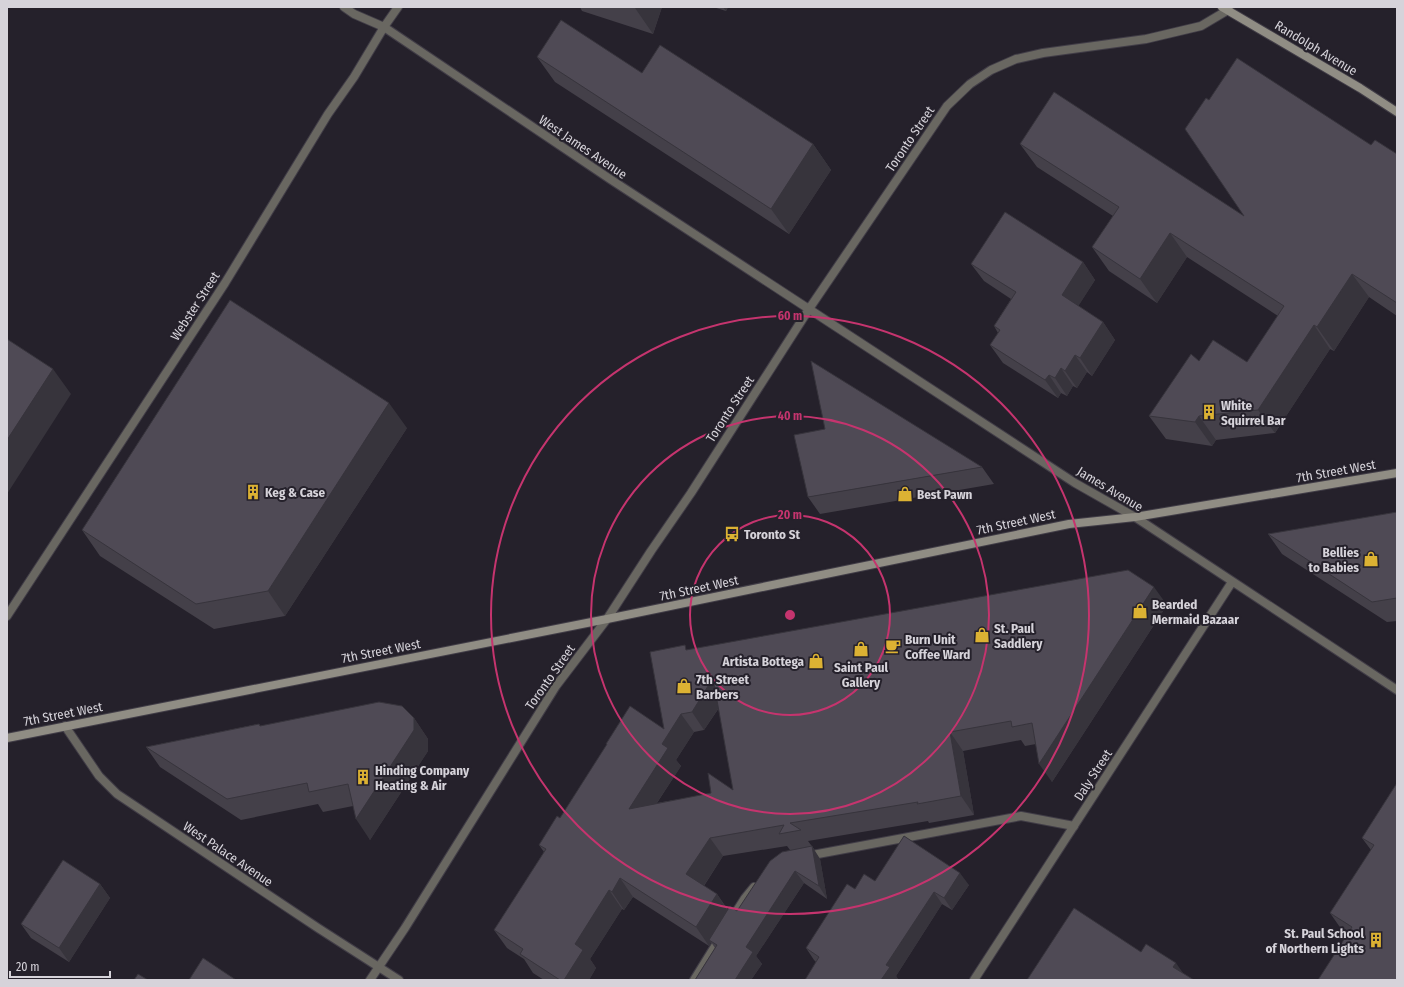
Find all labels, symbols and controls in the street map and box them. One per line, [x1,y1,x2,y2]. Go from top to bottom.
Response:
street label: Randolph Avenue [1272,18,1360,78]
street label: Toronto Street [883,103,938,175]
street label: West James Avenue [536,112,630,182]
street label: Webster Street [167,268,223,343]
text: 60 m [778,309,802,323]
street label: Toronto Street [703,372,757,445]
place label: White Squirrel Bar [1221,398,1286,428]
building icon: White Squirrel Bar [1200,403,1218,421]
text: 40 m [778,409,802,423]
street label: 7th Street West [1295,457,1378,485]
street label: James Avenue [1074,464,1146,514]
building icon: Keg & Case [244,483,262,501]
place label: Keg & Case [265,485,326,500]
shop icon: Best Pawn [896,485,914,503]
place label: Best Pawn [917,487,973,502]
street label: 7th Street West [975,506,1058,538]
text: 20 m [777,508,802,522]
bus stop icon: Toronto St [723,525,741,543]
place label: Toronto St [744,527,800,542]
place label: Bellies to Babies [1309,545,1359,575]
shop icon: Bellies to Babies [1362,550,1380,568]
street label: 7th Street West [658,572,741,604]
place label: Bearded Mermaid Bazaar [1152,597,1239,627]
shop icon: Bearded Mermaid Bazaar [1131,602,1149,620]
centre of rings [783,608,797,622]
place label: St. Paul Saddlery [994,621,1043,651]
shop icon: St. Paul Saddlery [973,626,991,644]
place label: Burn Unit Coffee Ward [905,632,970,662]
street label: 7th Street West [340,636,423,666]
cafe icon: Burn Unit Coffee Ward [884,637,902,655]
shop icon: Saint Paul Gallery [852,640,870,658]
street label: Toronto Street [522,641,578,712]
shop icon: Artista Bottega [807,652,825,670]
place label: Artista Bottega [722,654,805,669]
place label: Saint Paul Gallery [834,660,888,690]
place label: 7th Street Barbers [696,672,750,702]
shop icon: 7th Street Barbers [675,677,693,695]
street label: 7th Street West [22,699,105,729]
street label: Daly Street [1071,746,1115,803]
place label: Hinding Company Heating & Air [375,763,470,793]
building icon: Hinding Company Heating & Air [354,768,372,786]
street label: West Palace Avenue [180,818,276,890]
place label: St. Paul School of Northern Lights [1265,926,1364,956]
building icon: St. Paul School of Northern Lights [1367,931,1385,949]
scale bar [10,953,110,979]
text: 20 m [16,960,40,974]

